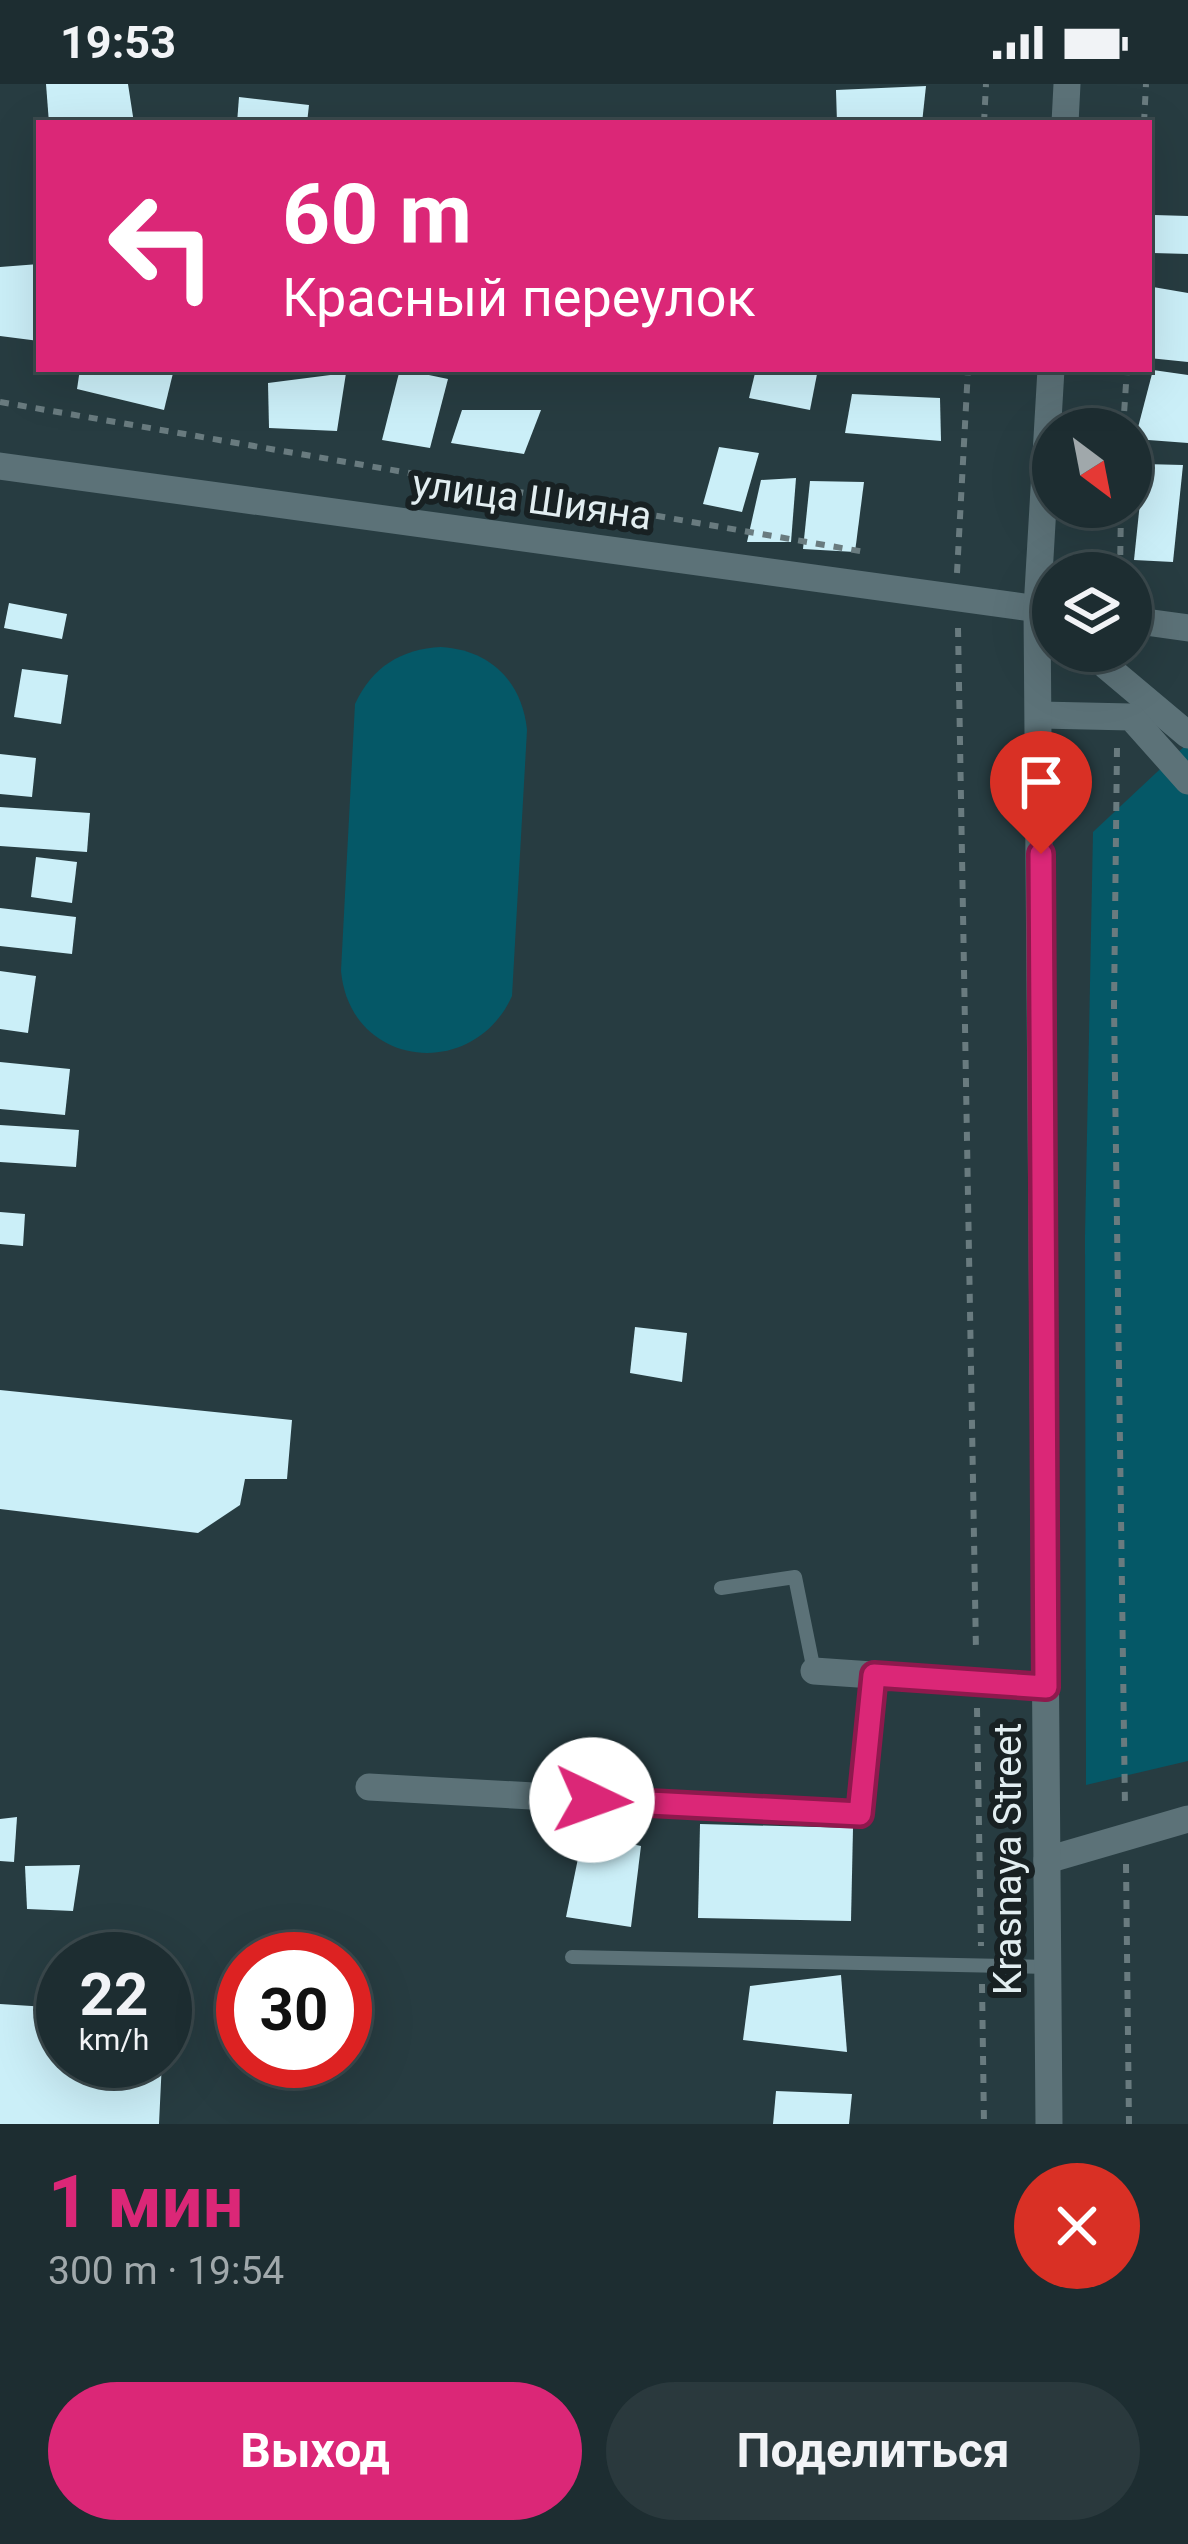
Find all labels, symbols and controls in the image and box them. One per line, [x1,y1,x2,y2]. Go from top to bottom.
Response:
text: 19:53 [60,16,176,69]
text: 60 m [282,165,472,264]
icon: left [84,168,240,324]
text: Красный переулок [282,266,756,329]
north arrow [1032,408,1152,528]
map controls [1032,408,1152,672]
street label: улица Шияна [409,460,655,540]
button: layers [1032,552,1152,672]
pin [990,731,1092,854]
icon: arrive [1008,749,1074,815]
street label: Krasnaya Street [985,1723,1031,1995]
position arrow [529,1737,655,1863]
speed limit sign: 30 [216,1932,372,2088]
text: 22 [80,1959,148,2030]
text: km/h [79,2022,149,2057]
text: 1 мин [48,2160,243,2245]
button: close [1014,2163,1140,2289]
text: 300 m · 19:54 [48,2248,284,2294]
button: Выход [48,2382,582,2520]
button: Поделиться [606,2382,1140,2520]

